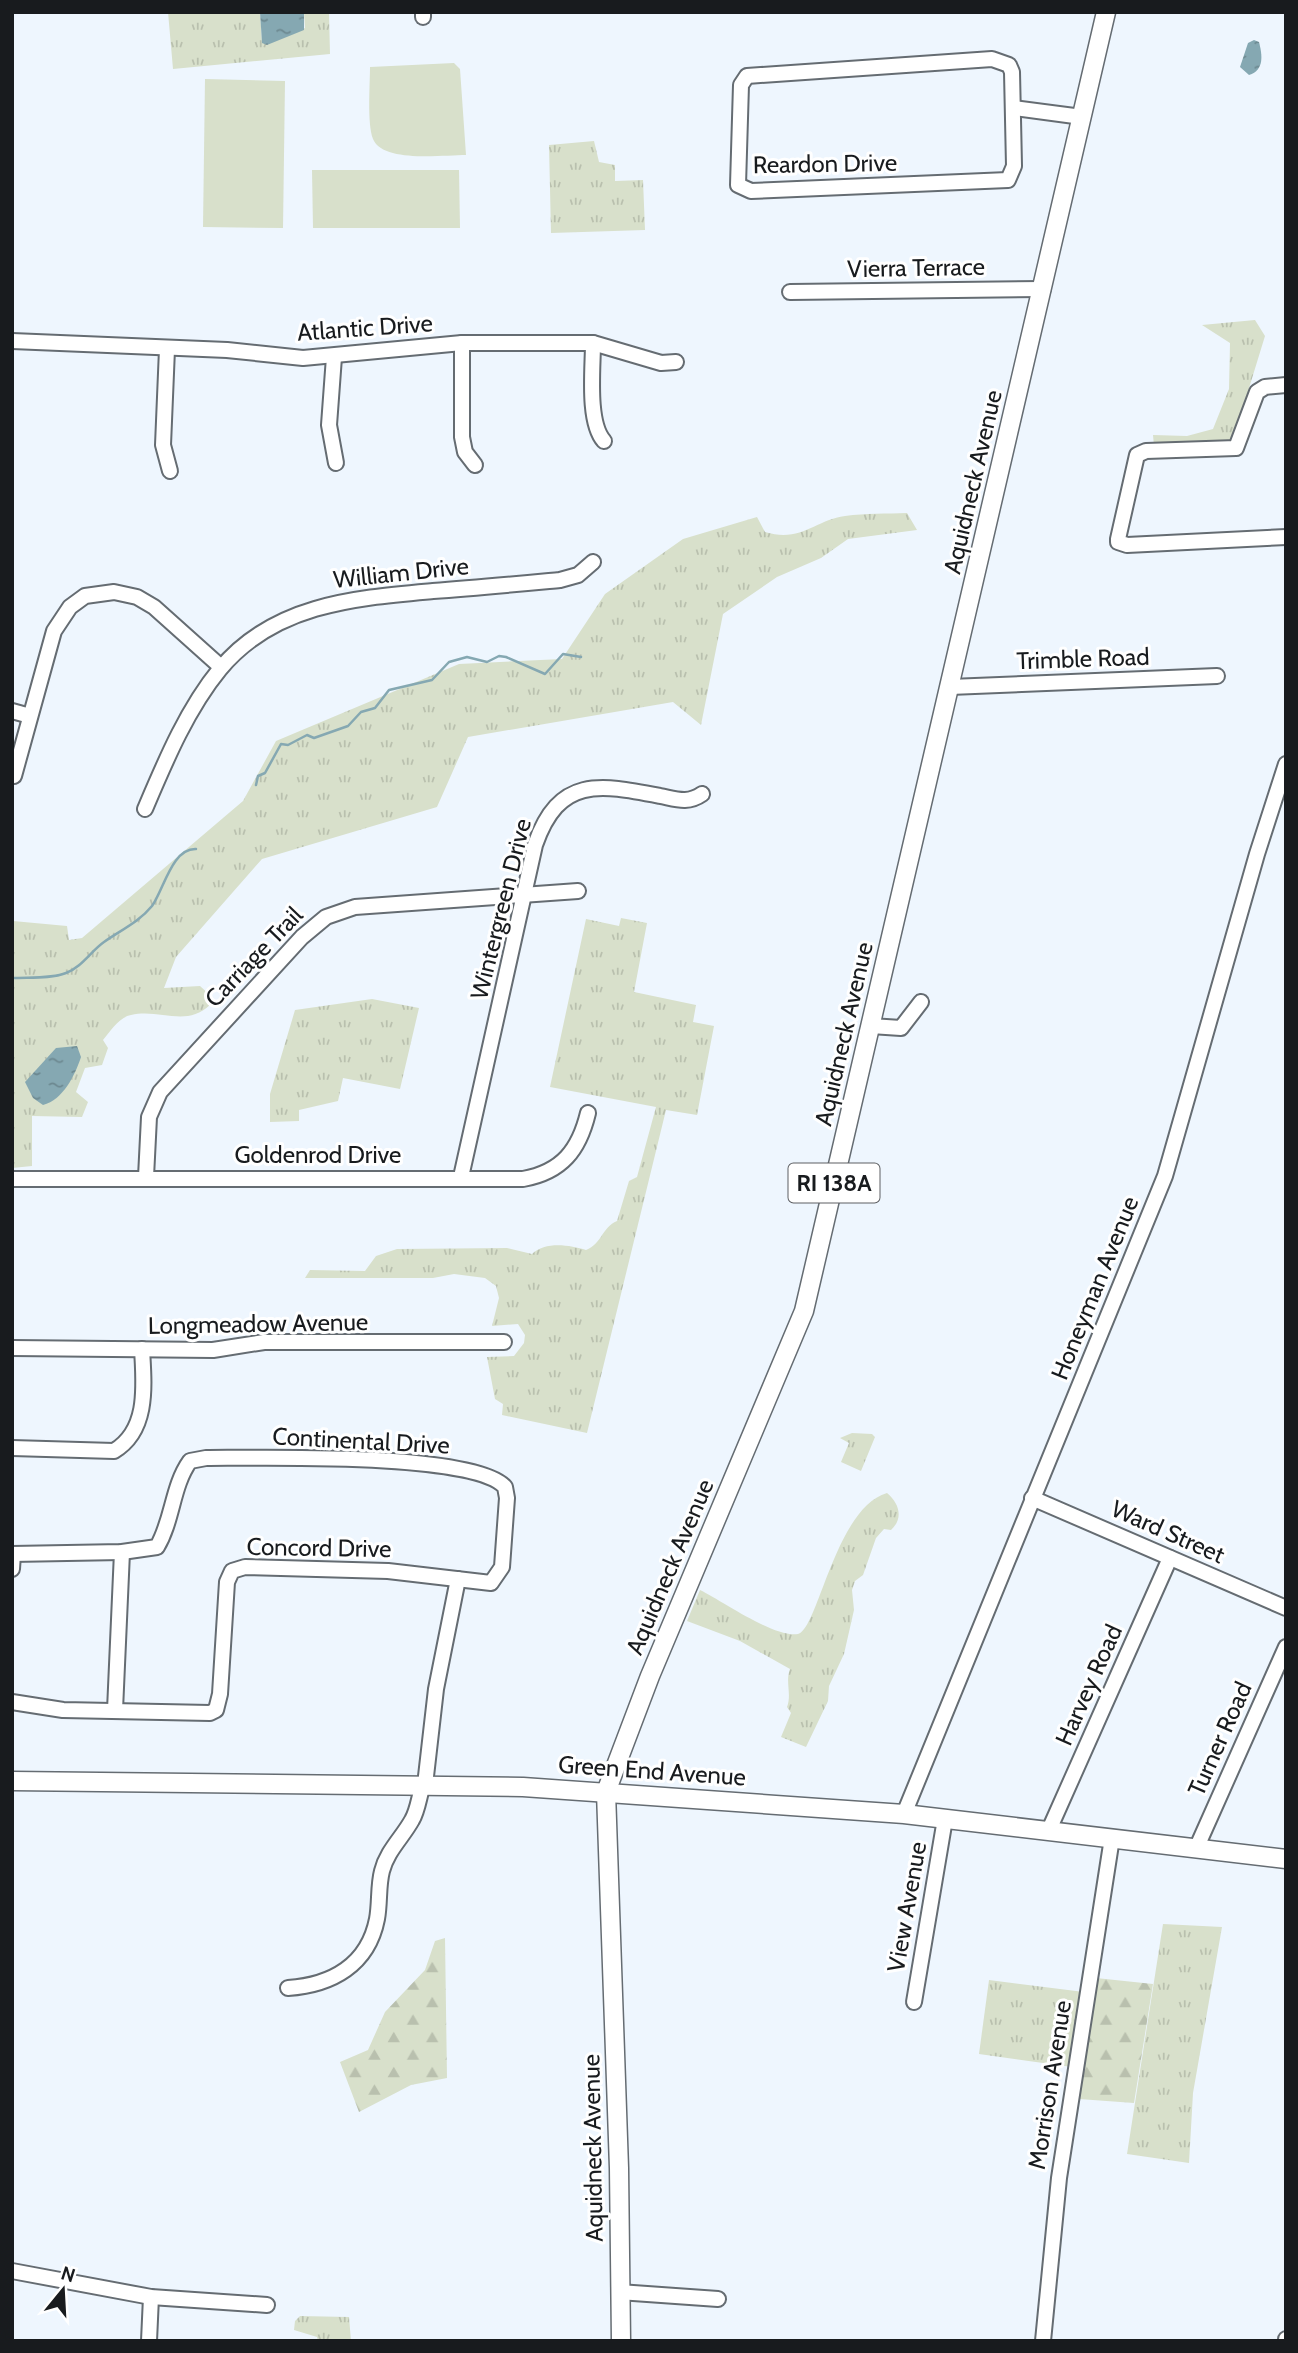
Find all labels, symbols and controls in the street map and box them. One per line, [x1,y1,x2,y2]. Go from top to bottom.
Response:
street label: Reardon Drive [753,148,897,179]
street label: Vierra Terrace [847,252,985,283]
street label: Atlantic Drive [296,308,434,347]
street label: Aquidneck Avenue [937,387,1008,577]
street label: William Drive [332,551,470,594]
street label: Trimble Road [1016,642,1150,675]
street label: Wintergreen Drive [464,816,537,1002]
street label: Carriage Trail [199,900,309,1013]
street label: Aquidneck Avenue [808,939,879,1129]
street label: Goldenrod Drive [235,1140,401,1169]
road number: RI 138A [788,1164,880,1202]
street label: Honeyman Avenue [1045,1192,1145,1384]
street label: Longmeadow Avenue [147,1307,368,1340]
street label: Continental Drive [272,1421,450,1460]
street label: Aquidneck Avenue [620,1475,720,1659]
street label: Ward Street [1107,1494,1229,1569]
street label: Concord Drive [246,1532,392,1563]
street label: Harvey Road [1049,1620,1128,1750]
street label: Turner Road [1182,1677,1258,1800]
street label: Green End Avenue [557,1749,747,1792]
street label: View Avenue [881,1839,932,1974]
street label: Morrison Avenue [1022,1998,1077,2171]
street label: Aquidneck Avenue [576,2054,609,2242]
north arrow [28,2255,98,2325]
text: N [58,2261,78,2287]

